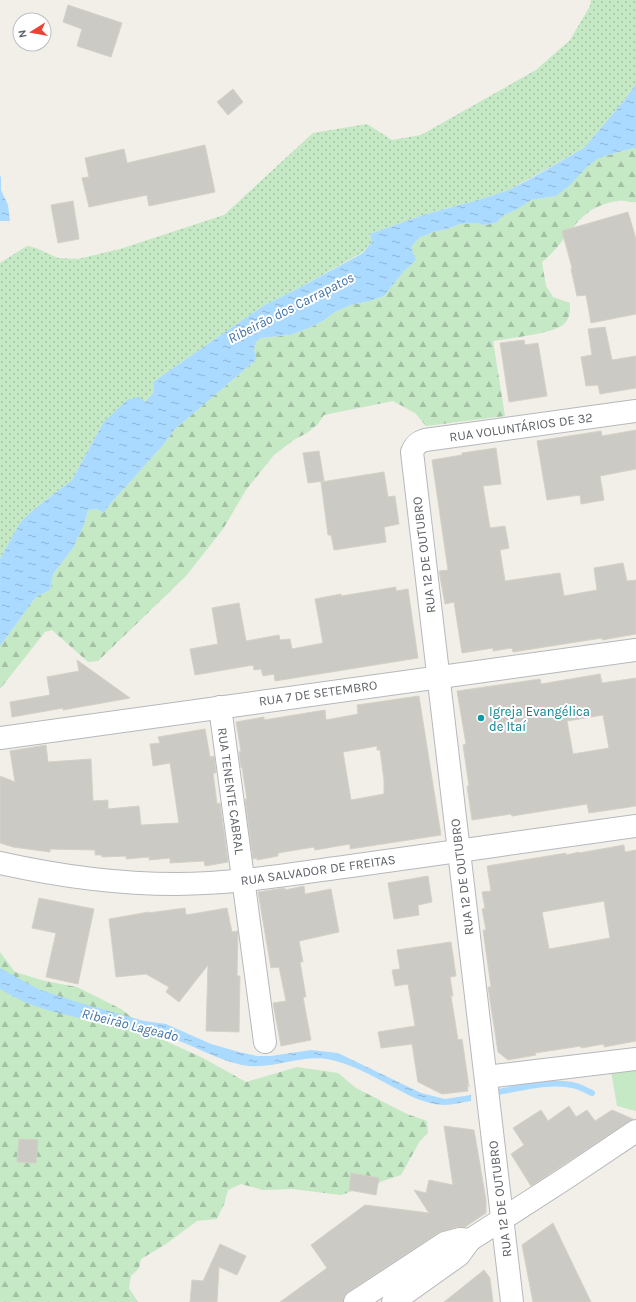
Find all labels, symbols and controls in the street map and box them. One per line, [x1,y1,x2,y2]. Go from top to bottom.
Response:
north arrow [12,12,52,52]
text: N [16,29,30,39]
water label: Ribeirão dos Carrapatos [225,269,357,347]
street label: RUA VOLUNTÁRIOS DE 32 [448,408,594,444]
street label: RUA 12 DE OUTUBRO [409,496,439,614]
street label: RUA 7 DE SETEMBRO [258,677,378,709]
place label: Igreja Evangélica de Itaí [489,704,590,734]
marker: Igreja Evangélica de Itaí [476,713,486,723]
street label: RUA TENENTE CABRAL [215,727,247,855]
street label: RUA 12 DE OUTUBRO [447,818,477,936]
street label: RUA SALVADOR DE FREITAS [240,852,396,888]
water label: Ribeirão Lageado [80,1005,180,1045]
street label: RUA 12 DE OUTUBRO [485,1140,515,1258]

